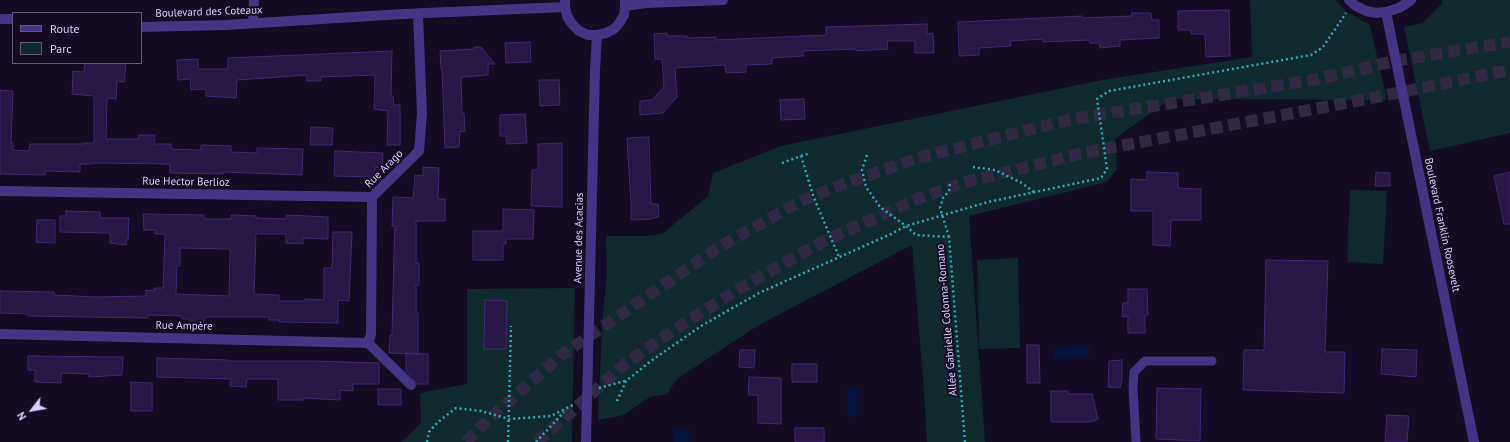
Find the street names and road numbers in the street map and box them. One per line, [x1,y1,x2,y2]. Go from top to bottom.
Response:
street label: Boulevard des Coteaux [155,4,263,20]
street label: Rue Arago [362,147,406,191]
street label: Boulevard Franklin Roosevelt [1421,157,1463,293]
street label: Rue Hector Berlioz [142,175,230,189]
street label: Avenue des Acacias [572,192,586,284]
street label: Allée Gabrielle Colonna-Romano [934,243,960,397]
street label: Rue Ampère [155,319,213,333]

